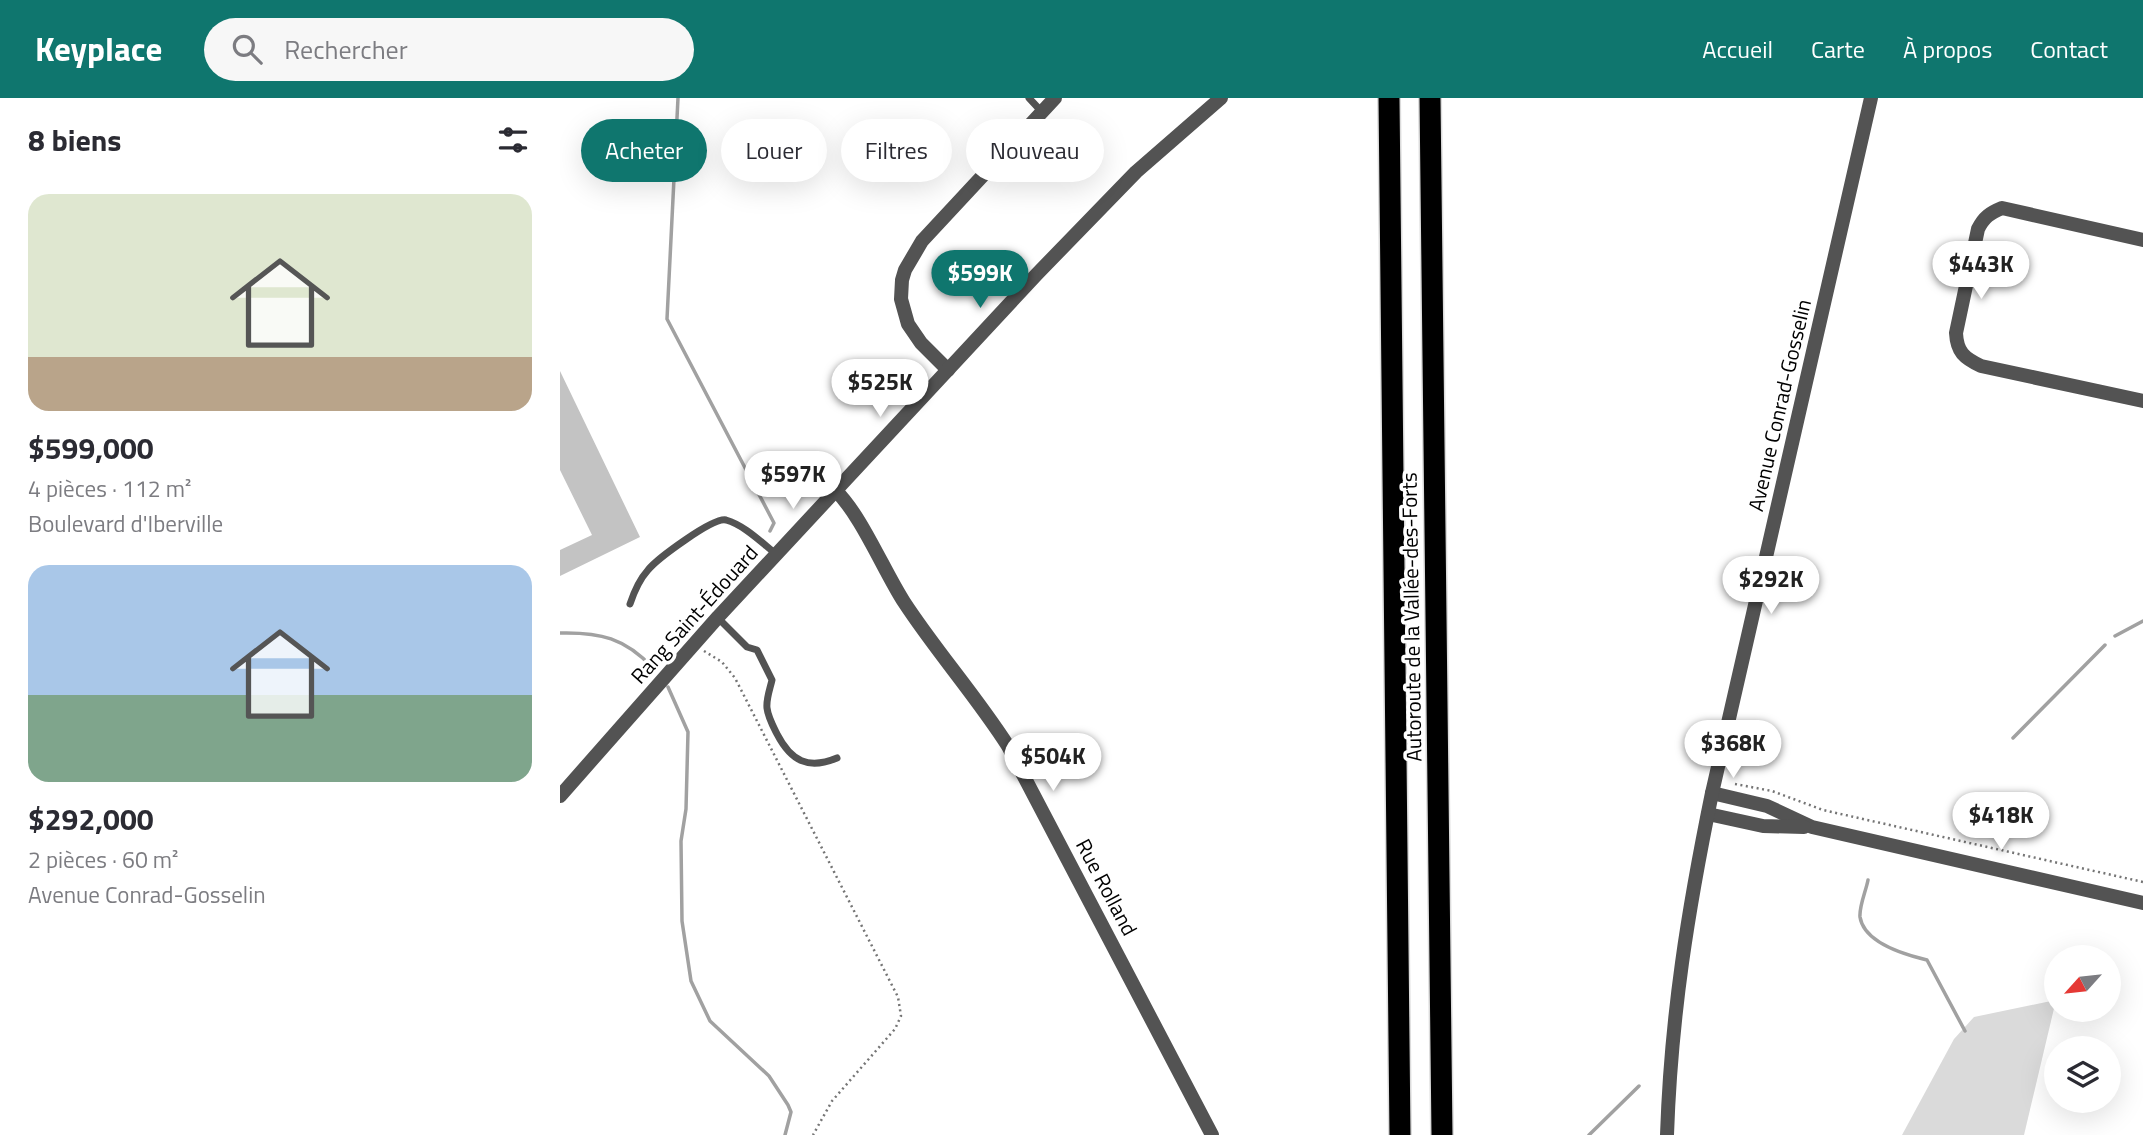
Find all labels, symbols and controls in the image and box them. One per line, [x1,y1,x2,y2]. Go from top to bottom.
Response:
search box [204,18,694,81]
text: Keyplace [35,24,162,74]
icon: search [228,30,266,68]
text: Rechercher [284,30,408,69]
text: Accueil [1702,31,1773,67]
text: Carte [1811,31,1865,67]
text: À propos [1903,31,1992,67]
text: Contact [2030,31,2108,67]
text: 8 biens [28,117,122,163]
chip: Acheter [581,119,707,182]
chip: Louer [721,119,827,182]
chip: Filtres [841,119,952,182]
chip: Nouveau [966,119,1104,182]
icon: filters [494,121,532,159]
icon: home [217,240,343,366]
pin: $443K [1932,242,2030,301]
text: $443K [1948,246,2014,281]
pin: $599K [931,250,1029,310]
text: $599K [947,255,1013,290]
street label: Avenue Conrad-Gosselin [1739,296,1819,514]
pin: $525K [831,360,929,419]
text: $525K [847,364,913,399]
text: $599,000 [28,425,154,471]
pin: $597K [744,452,842,511]
text: $597K [760,456,826,491]
text: 4 pièces · 112 m² [28,471,191,506]
street label: Autoroute de la Vallée-des-Forts [1392,472,1430,762]
text: Boulevard d'Iberville [28,506,223,541]
street label: Rang Saint-Édouard [623,537,765,691]
pin: $292K [1722,556,1820,616]
text: $292K [1738,561,1804,596]
icon: home [217,611,343,737]
pin: $368K [1684,720,1782,780]
text: $368K [1700,725,1766,760]
pin: $504K [1004,734,1102,793]
text: $504K [1020,738,1086,773]
pin: $418K [1952,792,2050,852]
text: $292,000 [28,796,154,842]
text: $418K [1968,797,2034,832]
street label: Rue Rolland [1068,833,1146,941]
text: 2 pièces · 60 m² [28,842,179,877]
text: Avenue Conrad-Gosselin [28,877,266,912]
north arrow [2044,945,2121,1022]
map controls [2044,945,2121,1113]
button: layers [2044,1036,2121,1113]

